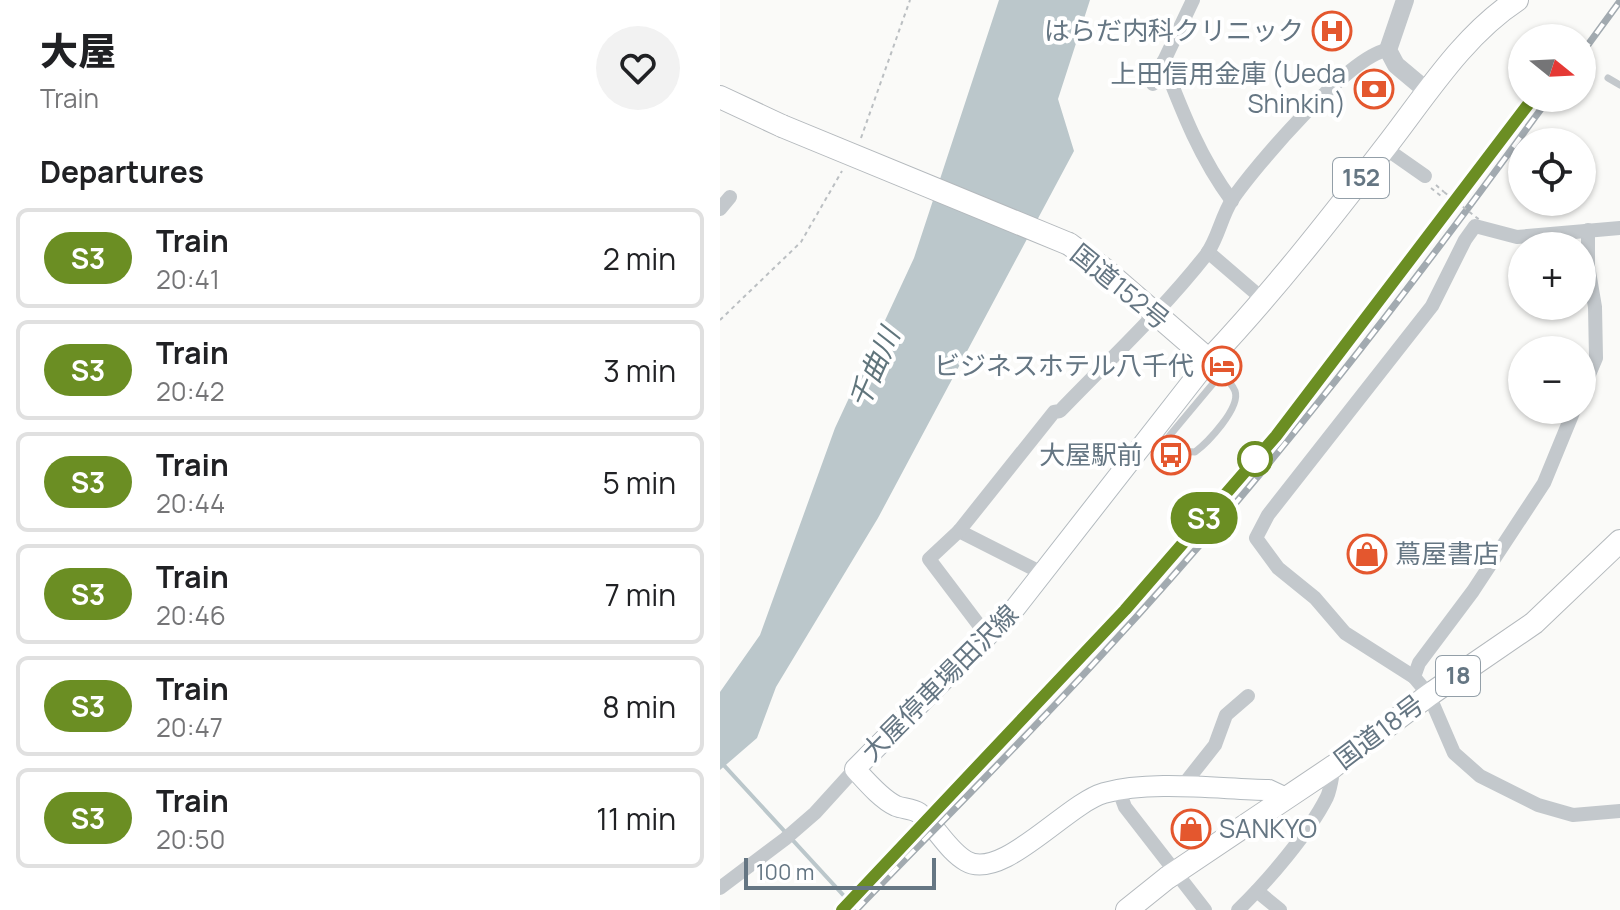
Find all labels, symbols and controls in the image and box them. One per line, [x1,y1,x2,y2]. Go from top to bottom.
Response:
hospital icon: はらだ内科クリニック [1311,10,1353,52]
place label: はらだ内科クリニック [1044,12,1304,48]
text: 大屋 [40,24,116,76]
north arrow [1508,24,1596,112]
map controls [1508,24,1596,424]
button: heart [596,26,680,110]
place label: 上田信用金庫 (Ueda Shinkin) [1110,55,1346,121]
bank icon: 上田信用金庫 (Ueda Shinkin) [1353,68,1395,110]
text: Train [40,80,99,116]
button: locate [1508,128,1596,216]
text: Departures [40,151,204,192]
road number: 152 [1333,158,1389,198]
text: Train [156,220,229,261]
button: + [1508,232,1596,320]
street label: 国道152号 [1064,235,1178,337]
text: 2 min [603,238,676,279]
text: S3 [71,239,105,277]
text: 20:41 [156,261,220,297]
water label: 千曲川 [839,319,909,414]
text: Train [156,332,229,373]
button: − [1508,336,1596,424]
hotel icon: ビジネスホテル八千代 [1201,345,1243,387]
place label: ビジネスホテル八千代 [934,347,1194,383]
text: 3 min [603,350,676,391]
text: S3 [71,351,105,389]
text: 20:42 [156,373,225,409]
bus stop icon: 大屋駅前 [1150,434,1192,476]
place label: 大屋駅前 [1039,436,1143,472]
unlabelled marker [1238,442,1272,476]
text: Train [156,444,229,485]
text: 5 min [602,462,676,503]
text: S3 [71,463,105,501]
text: 20:44 [156,485,225,521]
line badge: S3 [1168,492,1240,544]
text: S3 [1187,499,1221,537]
shop icon: 蔦屋書店 [1346,533,1388,575]
place label: 蔦屋書店 [1395,535,1499,571]
text: Train [156,556,229,597]
text: 7 min [605,574,676,615]
text: S3 [71,575,105,613]
street label: 大屋停車場田沢線 [853,596,1026,769]
text: 20:46 [156,597,226,633]
road number: 18 [1436,656,1480,696]
text: Train [156,668,229,709]
text: 8 min [602,686,676,727]
street label: 国道18号 [1326,686,1430,777]
text: S3 [71,687,105,725]
text: 20:47 [156,709,223,745]
text: Train [156,780,229,821]
text: 11 min [596,798,676,839]
text: S3 [71,799,105,837]
shop icon: SANKYO [1170,808,1212,850]
place label: SANKYO [1219,810,1317,846]
text: 20:50 [156,821,225,857]
scale bar [744,854,936,890]
text: 100 m [756,857,814,887]

